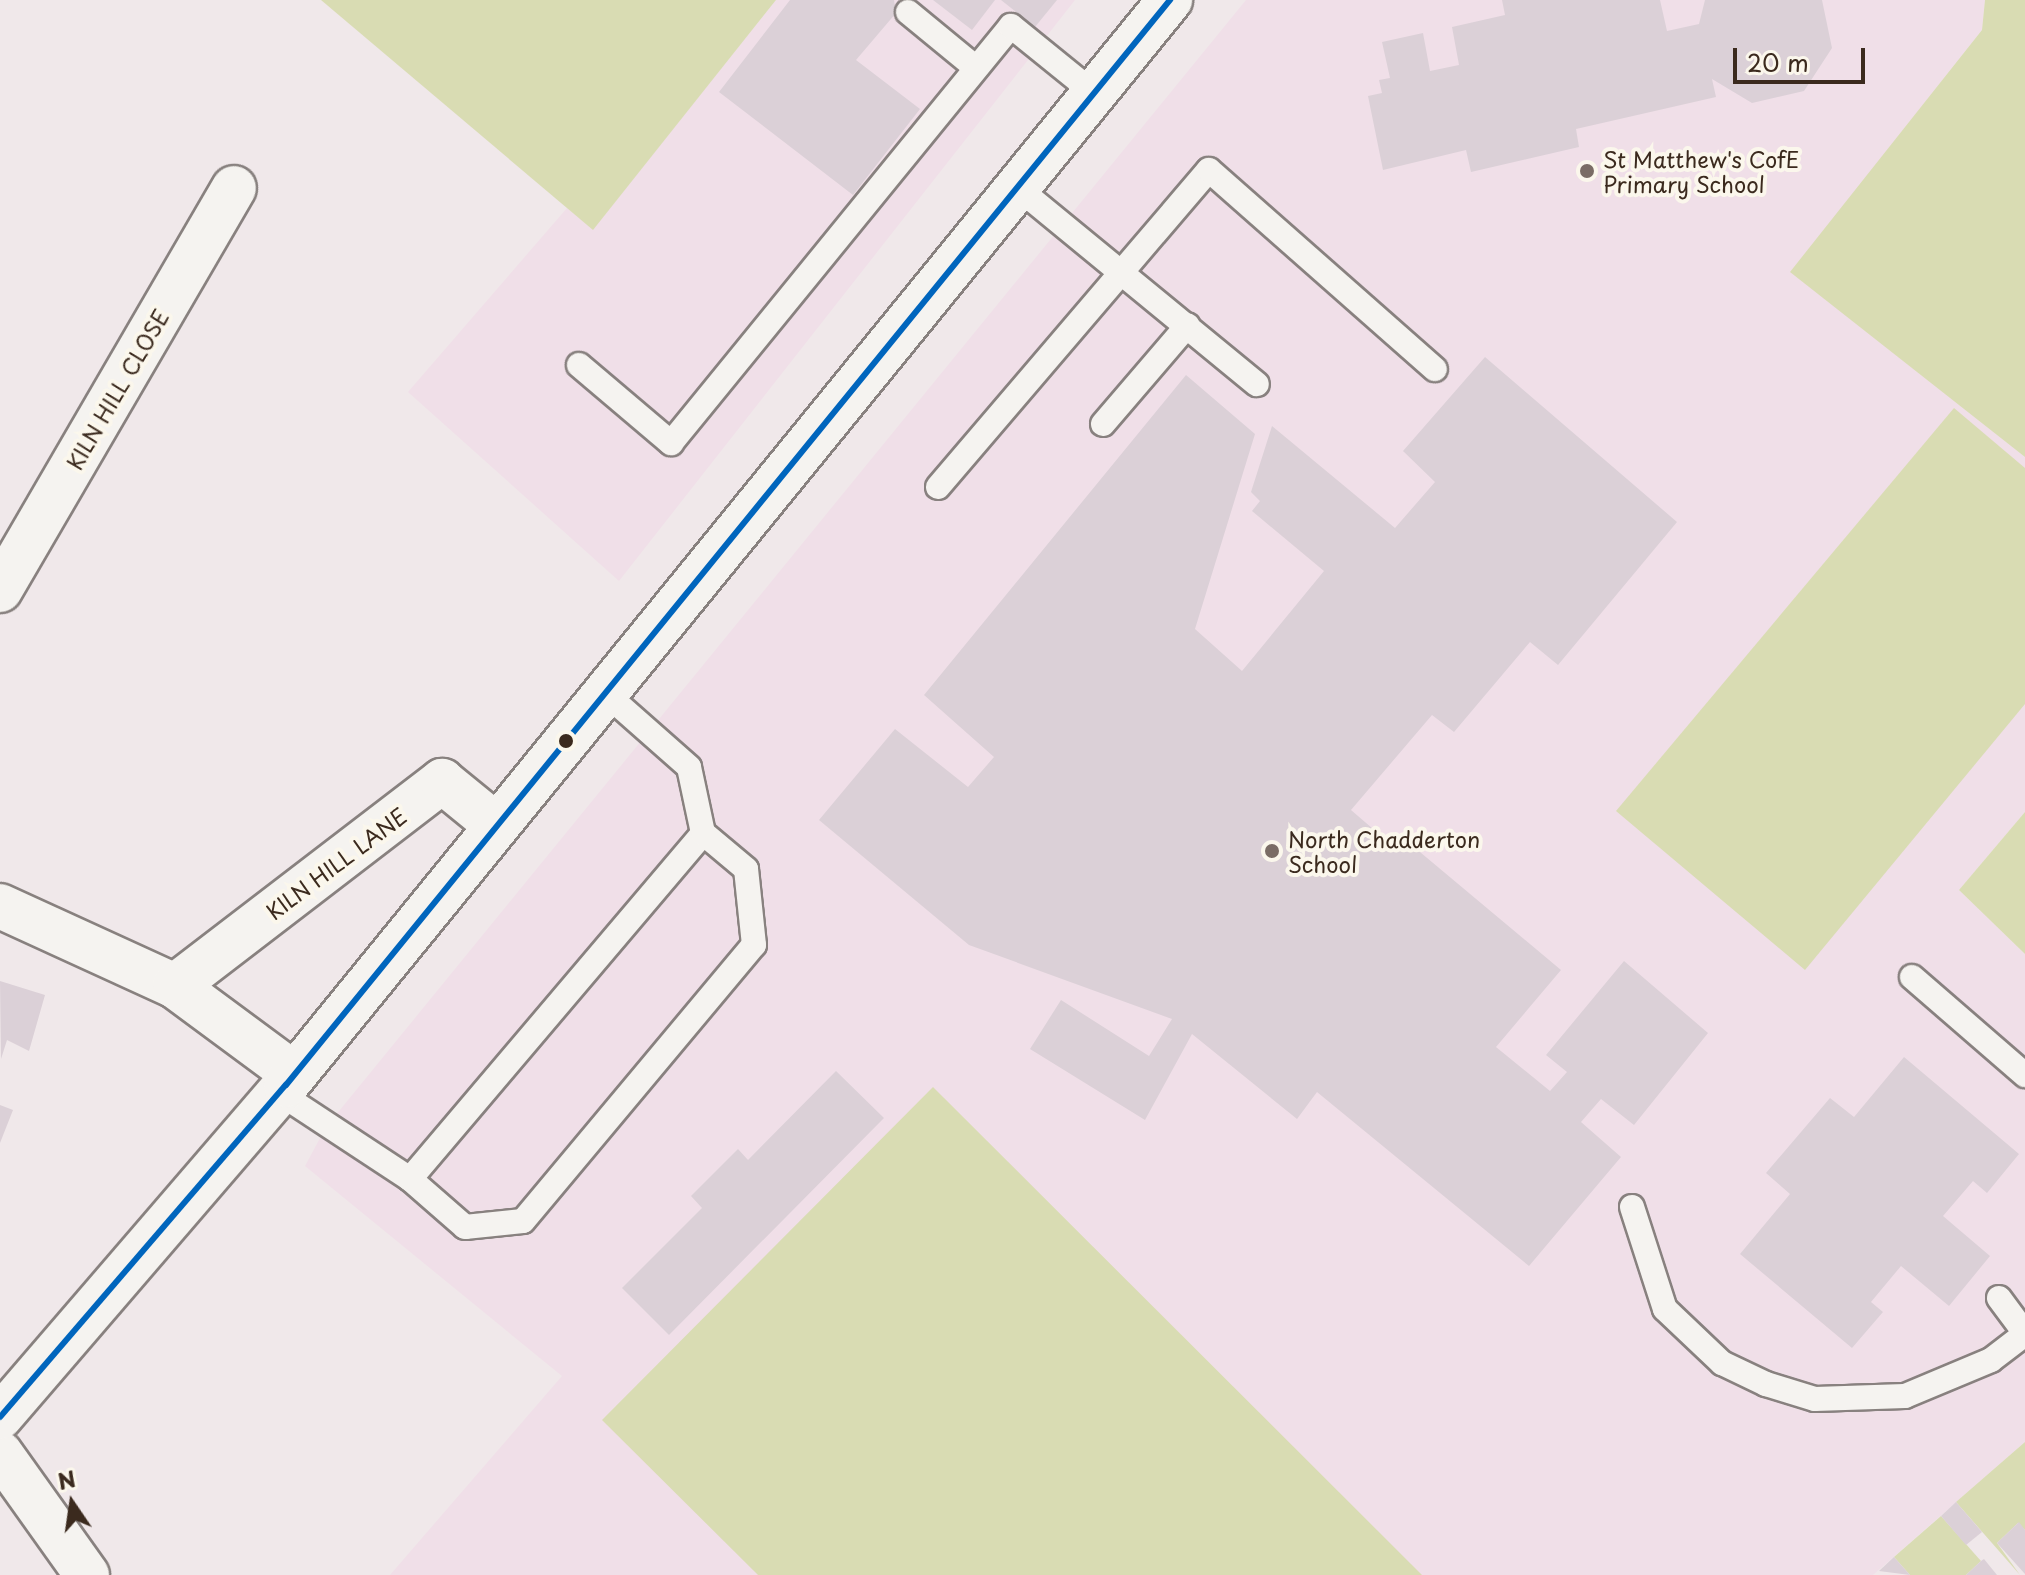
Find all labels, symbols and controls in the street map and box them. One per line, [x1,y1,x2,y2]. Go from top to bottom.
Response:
scale bar [1737,32,1869,82]
text: 20 m [1747,44,1809,80]
place label: St Matthew's CofE Primary School [1603,145,1799,196]
marker: St Matthew's CofE Primary School [1578,162,1596,180]
street label: KILN HILL CLOSE [59,301,175,477]
unlabelled marker [558,733,574,749]
street label: KILN HILL LANE [259,800,413,926]
place label: North Chadderton School [1288,825,1480,876]
marker: North Chadderton School [1263,842,1281,860]
text: N [54,1461,79,1497]
north arrow [32,1463,112,1543]

